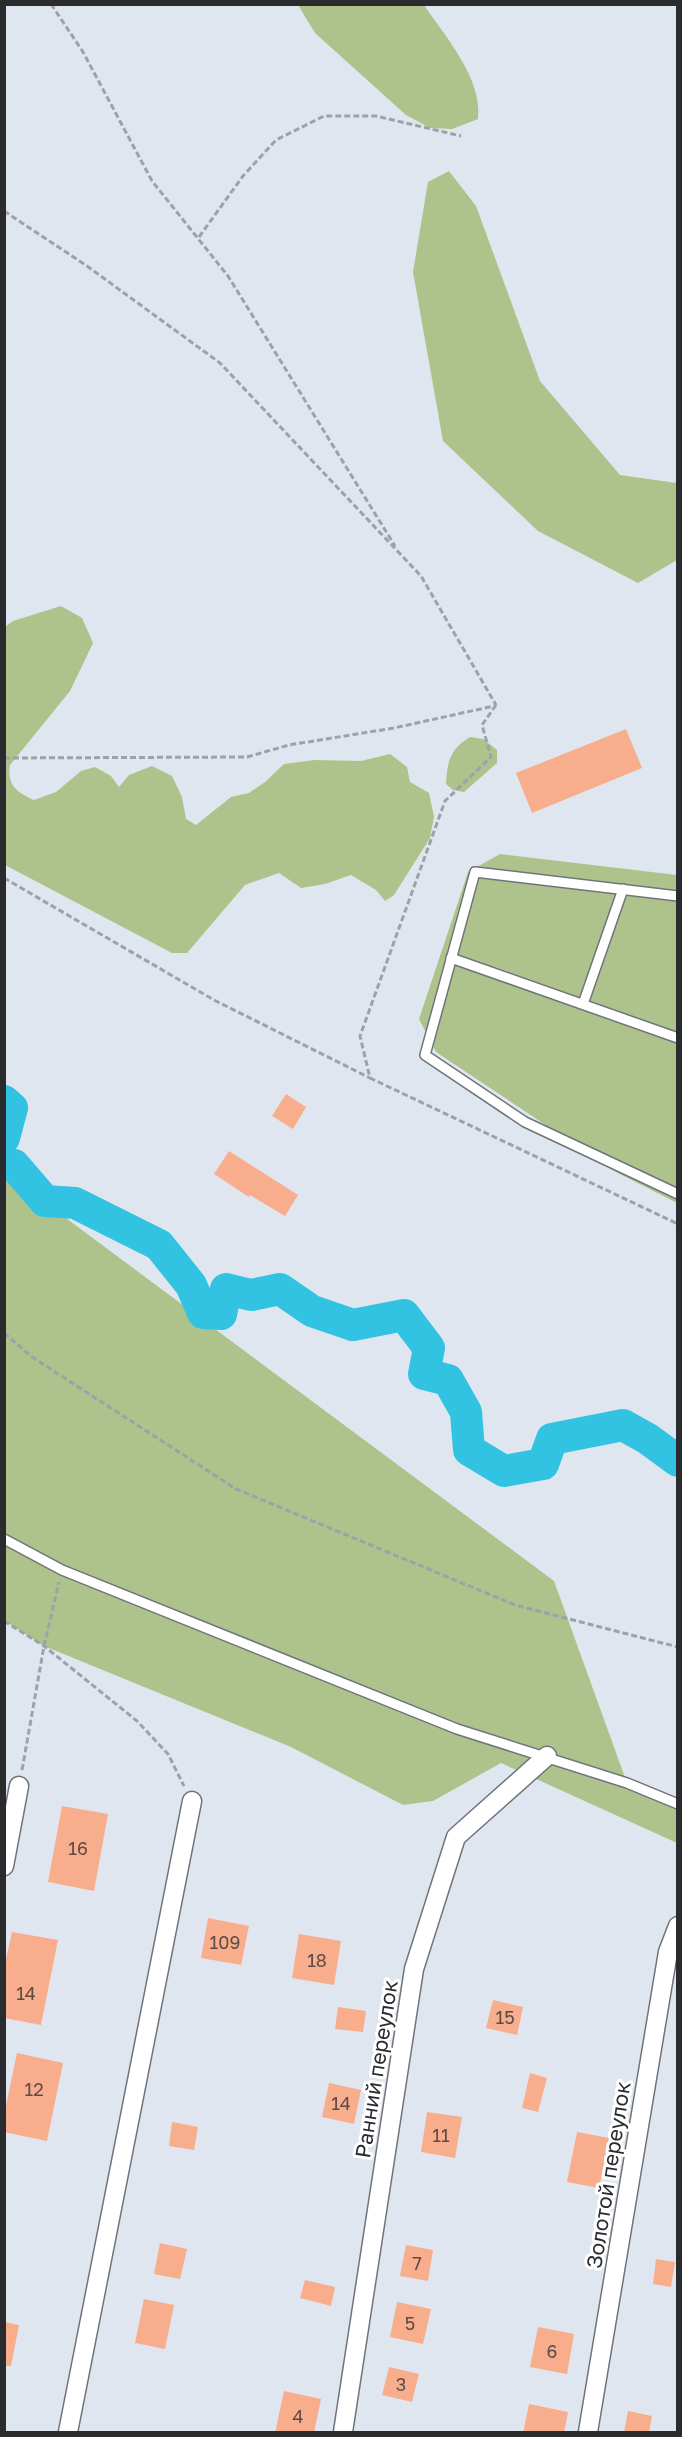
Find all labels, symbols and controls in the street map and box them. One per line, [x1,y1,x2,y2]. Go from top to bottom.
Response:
house number: 16 [68,1837,88,1859]
house number: 109 [210,1931,240,1953]
house number: 18 [307,1949,327,1971]
street label: Ранний переулок [349,1978,403,2160]
house number: 14 [16,1982,36,2004]
house number: 15 [495,2006,515,2028]
house number: 12 [24,2078,44,2100]
street label: Золотой переулок [580,2080,636,2270]
house number: 14 [331,2092,351,2114]
house number: 11 [432,2124,450,2146]
house number: 7 [412,2252,422,2274]
house number: 5 [405,2312,415,2334]
house number: 6 [547,2340,557,2362]
house number: 3 [396,2373,406,2395]
house number: 4 [293,2405,304,2427]

